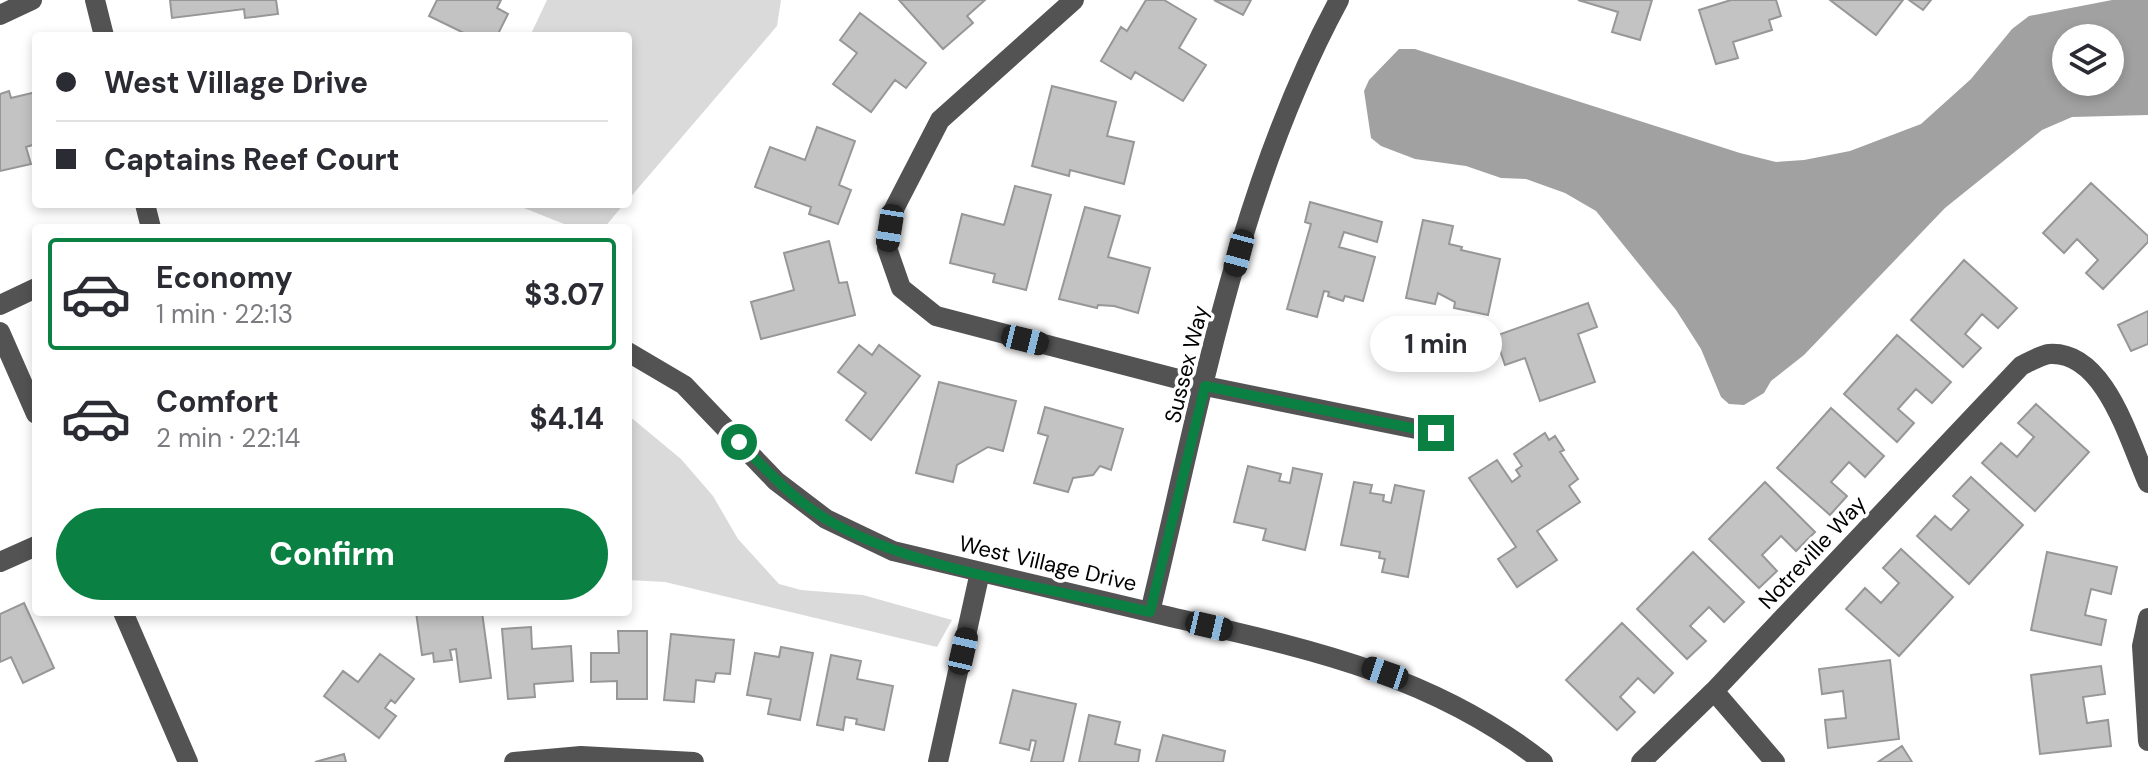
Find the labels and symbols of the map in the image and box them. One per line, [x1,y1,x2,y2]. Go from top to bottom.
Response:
car [874,202,906,254]
car [1221,227,1257,279]
street label: Sussex Way [1158,302,1215,426]
callout: 1 min [1370,317,1502,373]
car [999,323,1051,357]
route end [1418,415,1454,451]
route start [721,424,757,460]
street label: Notreville Way [1752,489,1873,615]
street label: West Village Drive [956,529,1140,598]
car [1183,609,1235,643]
car [946,625,980,677]
car [1358,654,1412,692]

